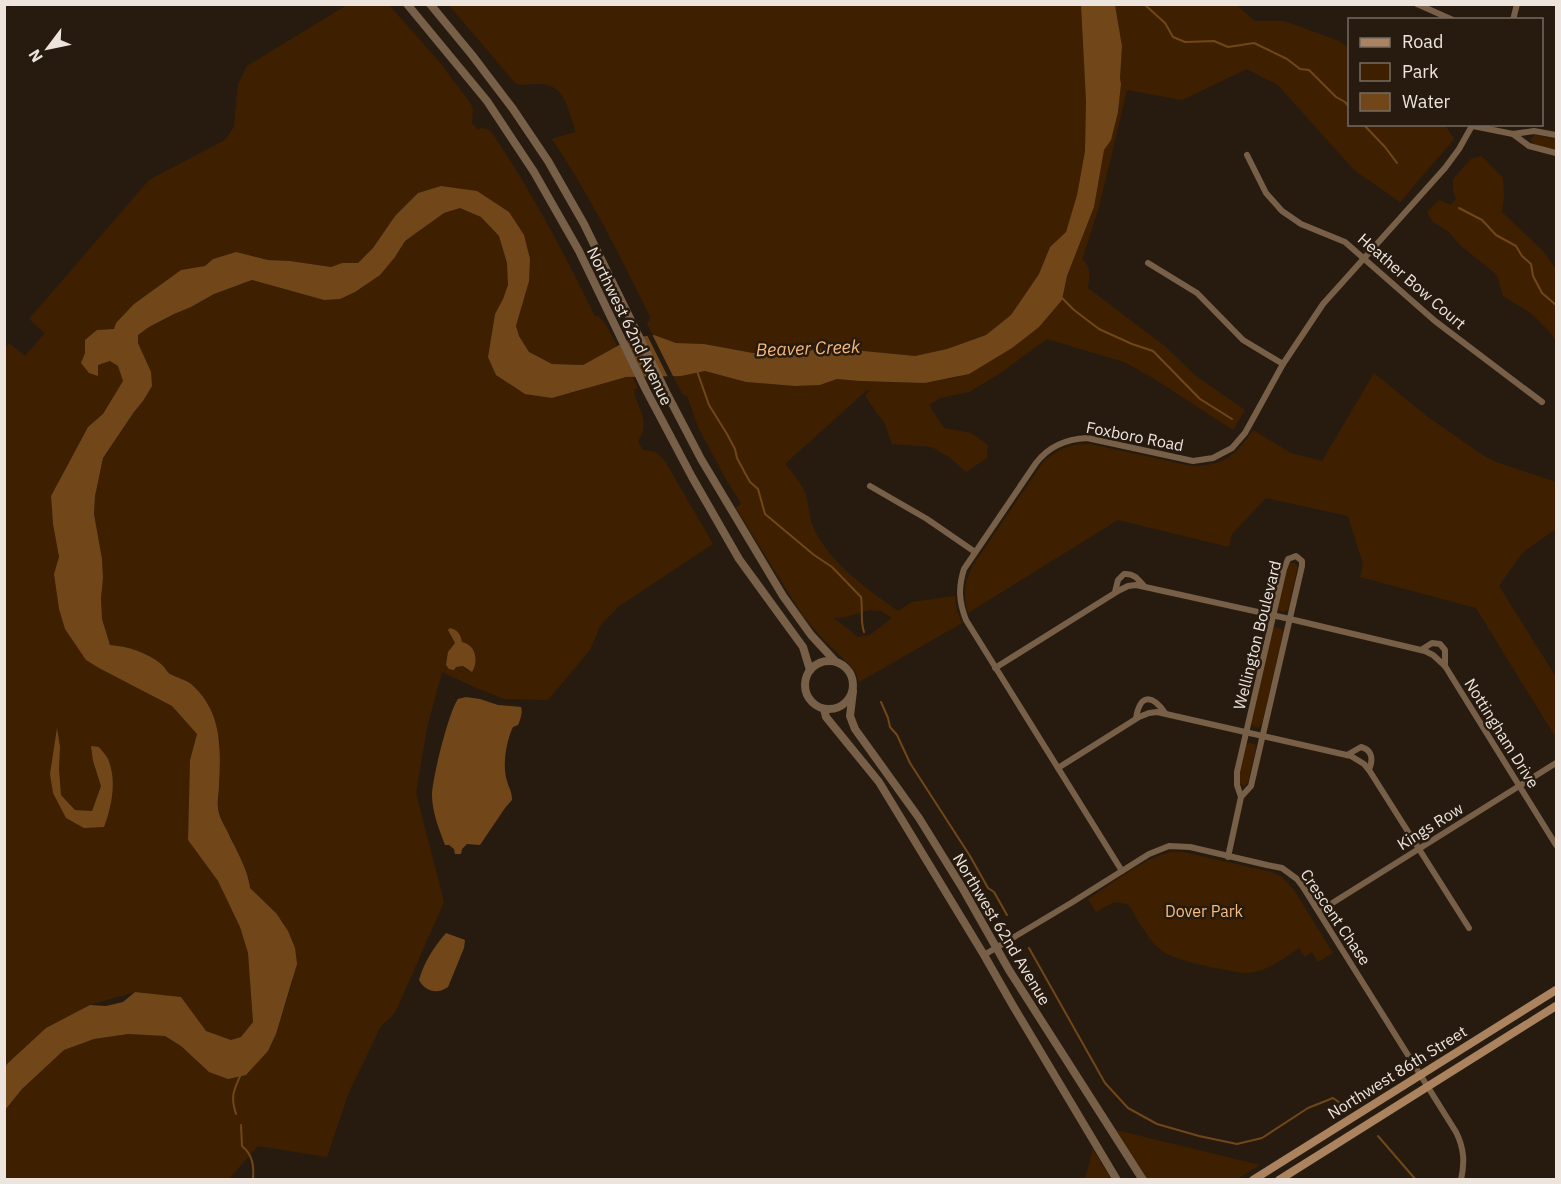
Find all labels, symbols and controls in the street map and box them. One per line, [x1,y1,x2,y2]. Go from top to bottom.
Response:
north arrow [18,18,78,78]
legend [1348,18,1543,126]
text: Road [1402,30,1443,53]
text: N [24,46,47,66]
text: Park [1402,60,1439,83]
text: Water [1402,90,1451,113]
street label: Heather Bow Court [1354,229,1470,333]
street label: Northwest 62nd Avenue [583,244,677,409]
water label: Beaver Creek [755,335,861,361]
street label: Foxboro Road [1085,417,1185,455]
street label: Wellington Boulevard [1229,558,1285,712]
street label: Nottingham Drive [1460,675,1544,792]
street label: Kings Row [1393,798,1467,854]
street label: Northwest 62nd Avenue [949,849,1055,1009]
street label: Crescent Chase [1296,865,1376,969]
park label: Dover Park [1165,901,1244,921]
street label: Northwest 86th Street [1324,1021,1470,1123]

